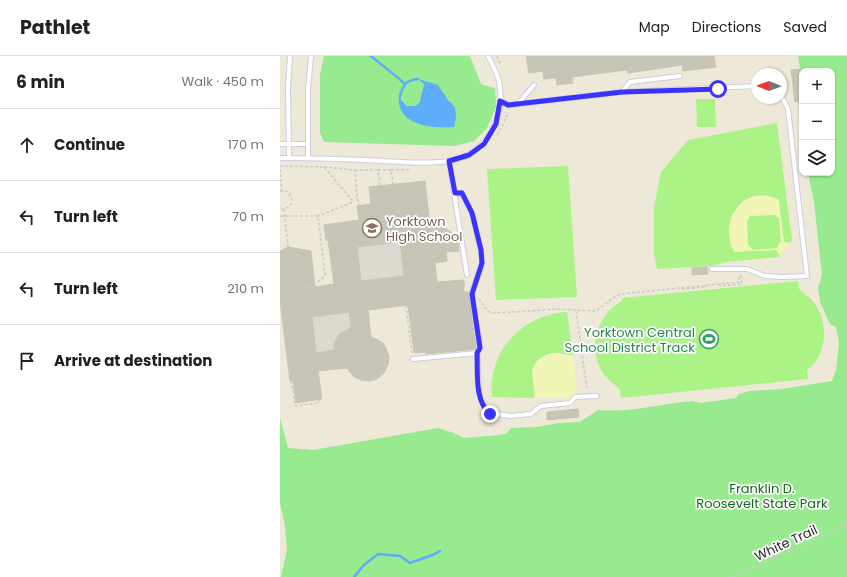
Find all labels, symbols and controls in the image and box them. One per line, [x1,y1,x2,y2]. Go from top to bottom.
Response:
text: Pathlet [20,14,90,41]
text: Map [639,17,670,37]
text: Directions [692,17,761,37]
text: Saved [783,17,827,37]
north arrow [751,68,787,104]
map controls [799,68,835,176]
button: + [799,68,835,104]
text: 6 min [16,70,65,94]
text: Walk · 450 m [182,72,264,91]
route start [709,80,727,98]
button: − [799,104,835,140]
icon: ahead [16,134,38,156]
text: Continue [54,134,125,155]
text: 170 m [228,135,264,154]
button: layers [799,140,835,176]
icon: left [16,206,38,228]
text: Turn left [54,206,118,227]
text: 70 m [232,207,264,226]
place label: Yorktown High School [386,212,462,246]
school or university icon: Yorktown High School [361,217,383,239]
icon: left [16,278,38,300]
text: Turn left [54,278,118,299]
text: 210 m [227,279,264,298]
place label: Yorktown Central School District Track [565,323,695,357]
sports icon: Yorktown Central School District Track [698,328,720,350]
icon: arrive [16,350,38,372]
text: Arrive at destination [54,350,212,371]
route end [481,405,499,423]
park label: Franklin D. Roosevelt State Park [696,479,828,513]
street label: White Trail [751,520,821,566]

